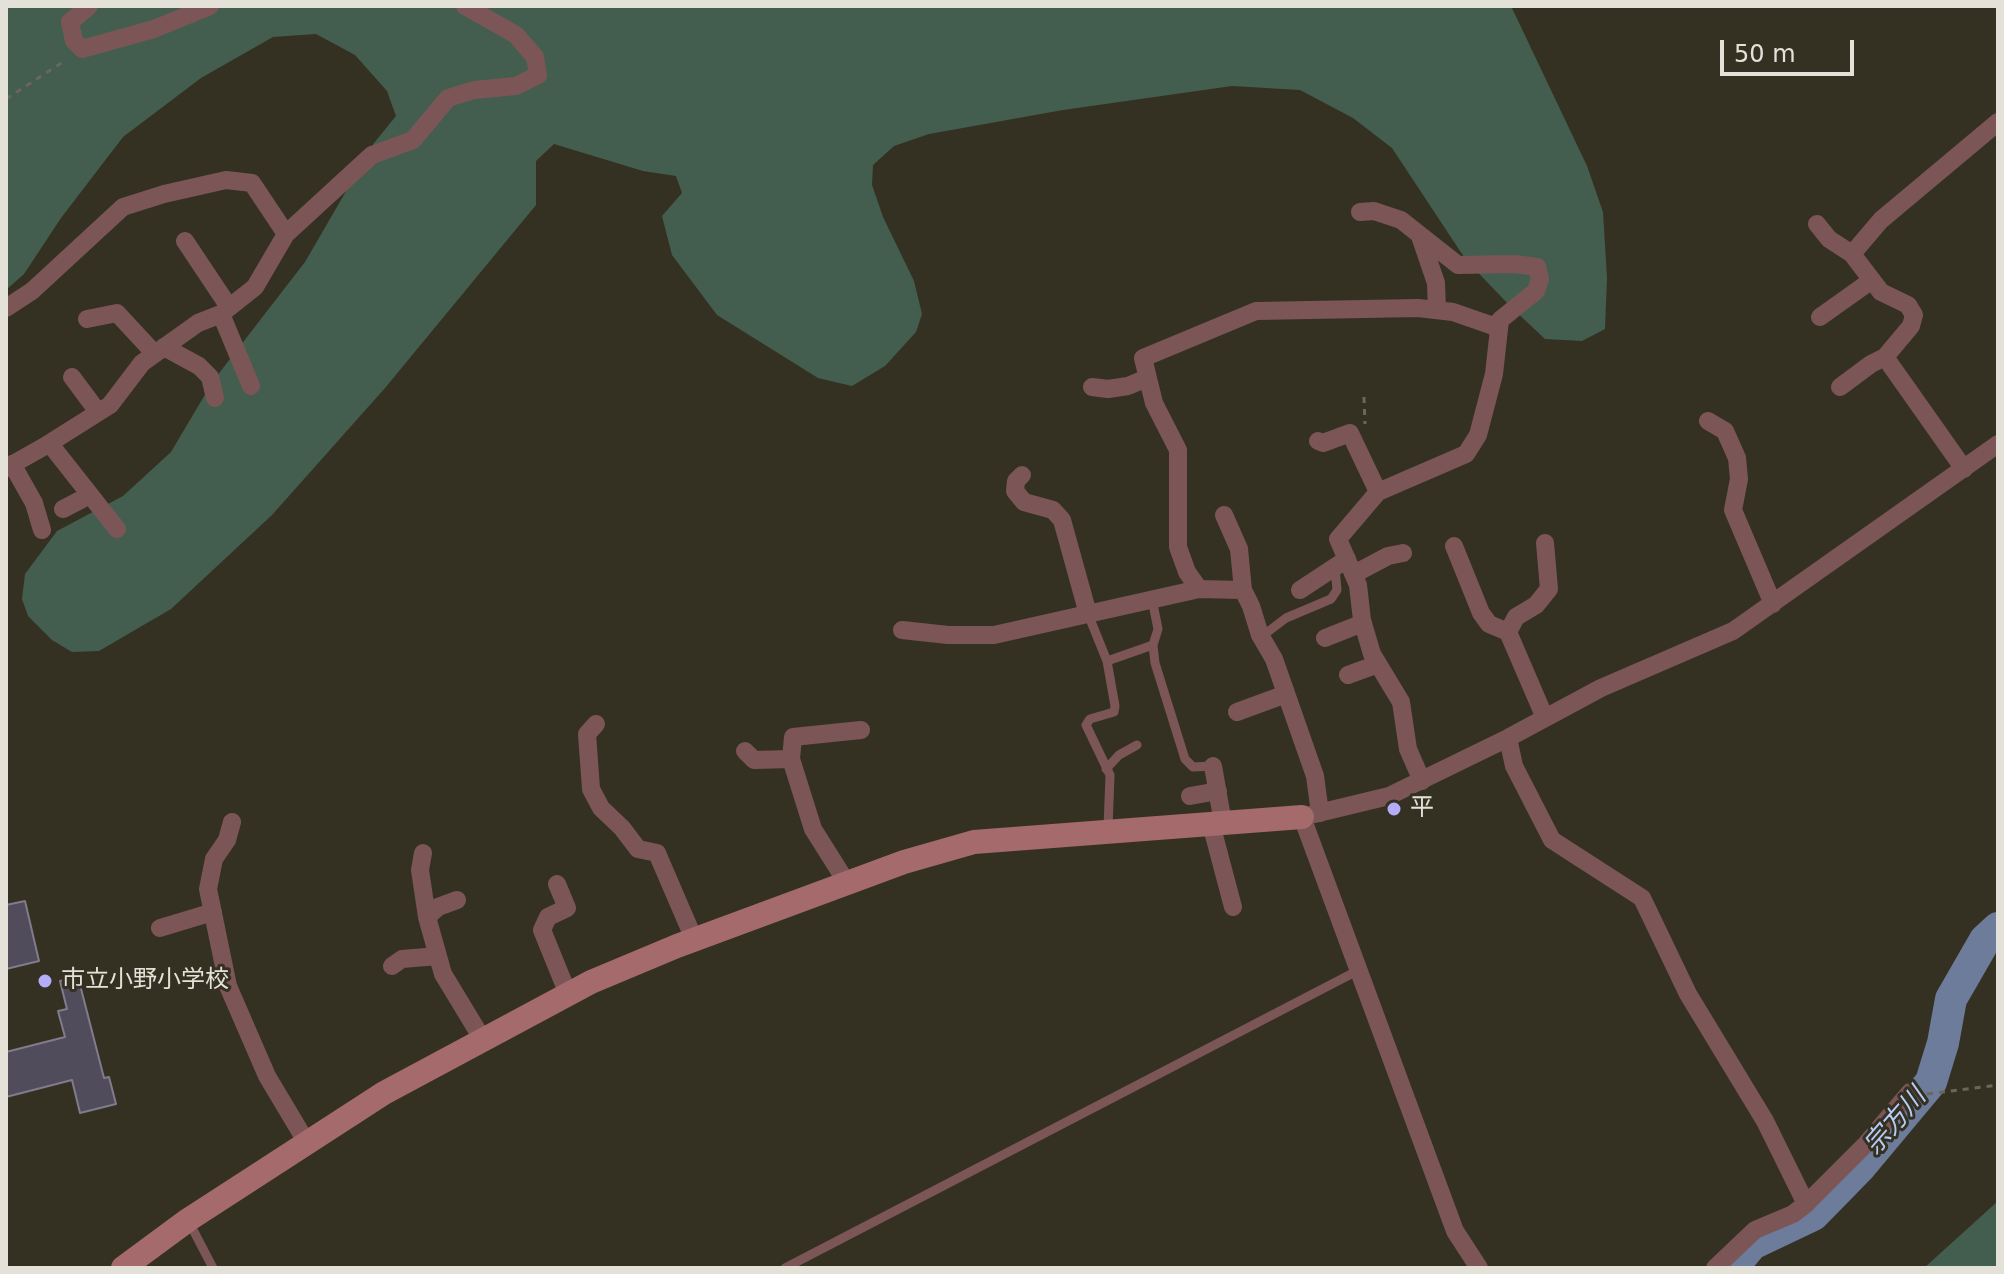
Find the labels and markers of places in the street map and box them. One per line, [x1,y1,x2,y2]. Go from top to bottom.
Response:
place label: 平 [1410,795,1434,823]
marker: 平 [1385,800,1403,818]
place label: 市立小野小学校 [61,967,229,995]
marker: 市立小野小学校 [36,972,54,990]

